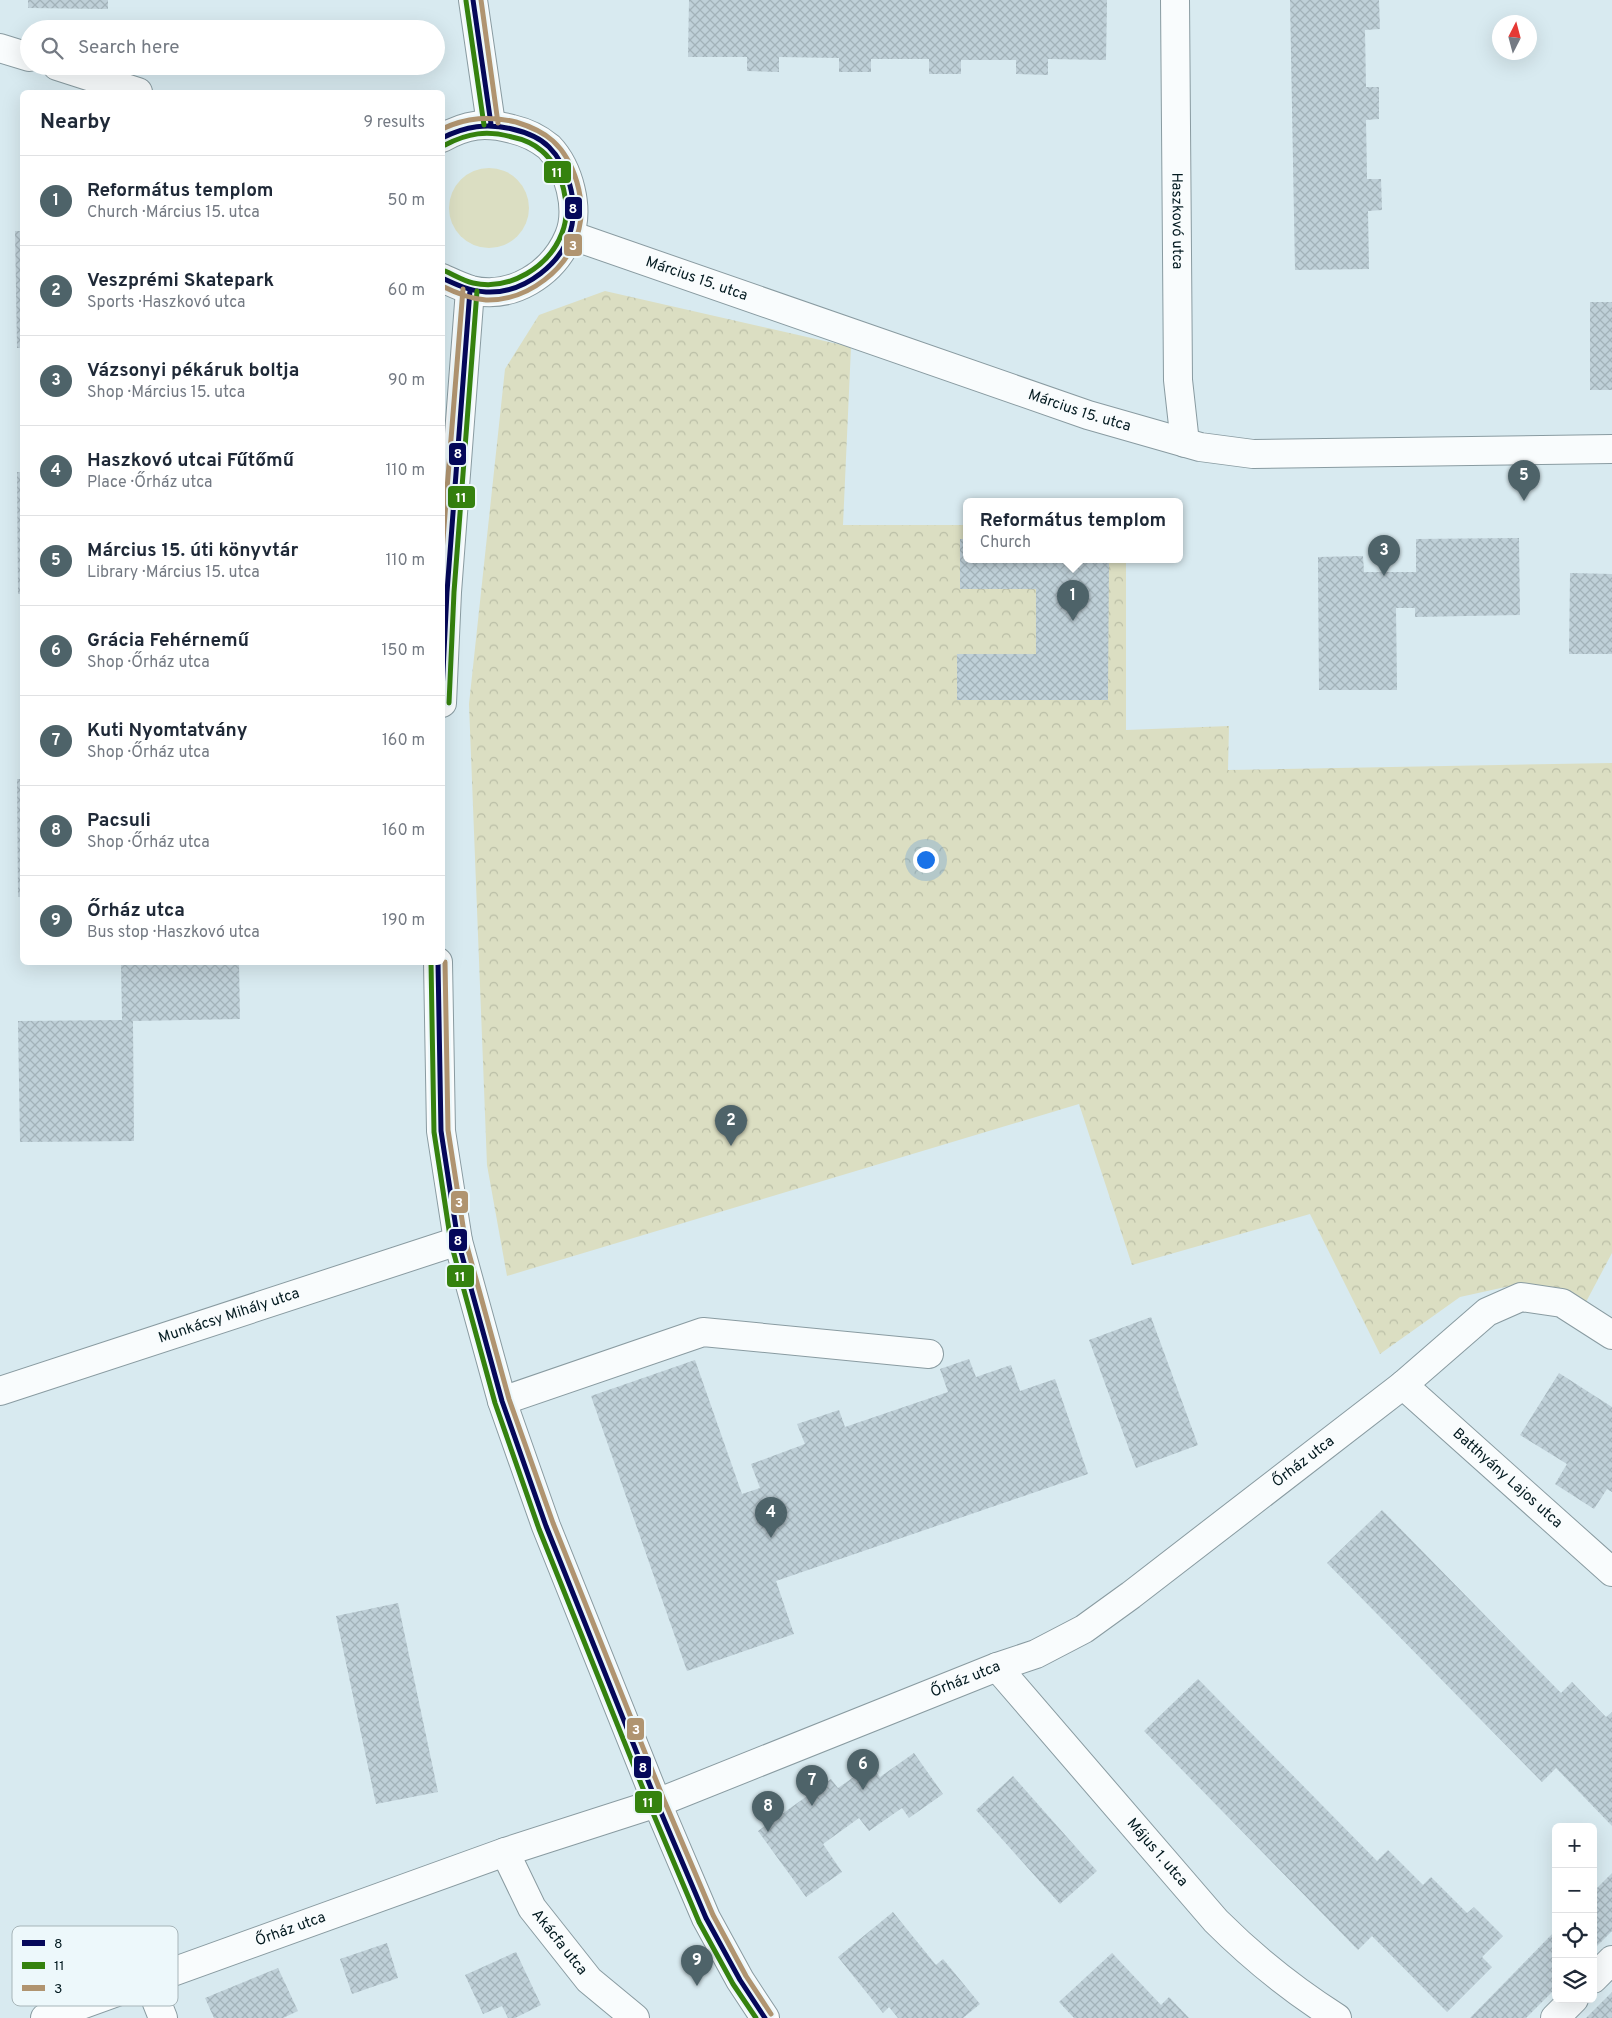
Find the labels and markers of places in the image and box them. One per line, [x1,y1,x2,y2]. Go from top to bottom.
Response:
pin: 5 [1508,460,1540,501]
pin: 3 [1368,535,1400,576]
pin: 1 [1057,580,1089,621]
pin: 2 [715,1105,747,1146]
pin: 4 [755,1497,787,1538]
pin: 6 [847,1749,879,1790]
pin: 7 [796,1765,828,1806]
pin: 8 [752,1791,784,1832]
pin: 9 [681,1945,713,1986]

